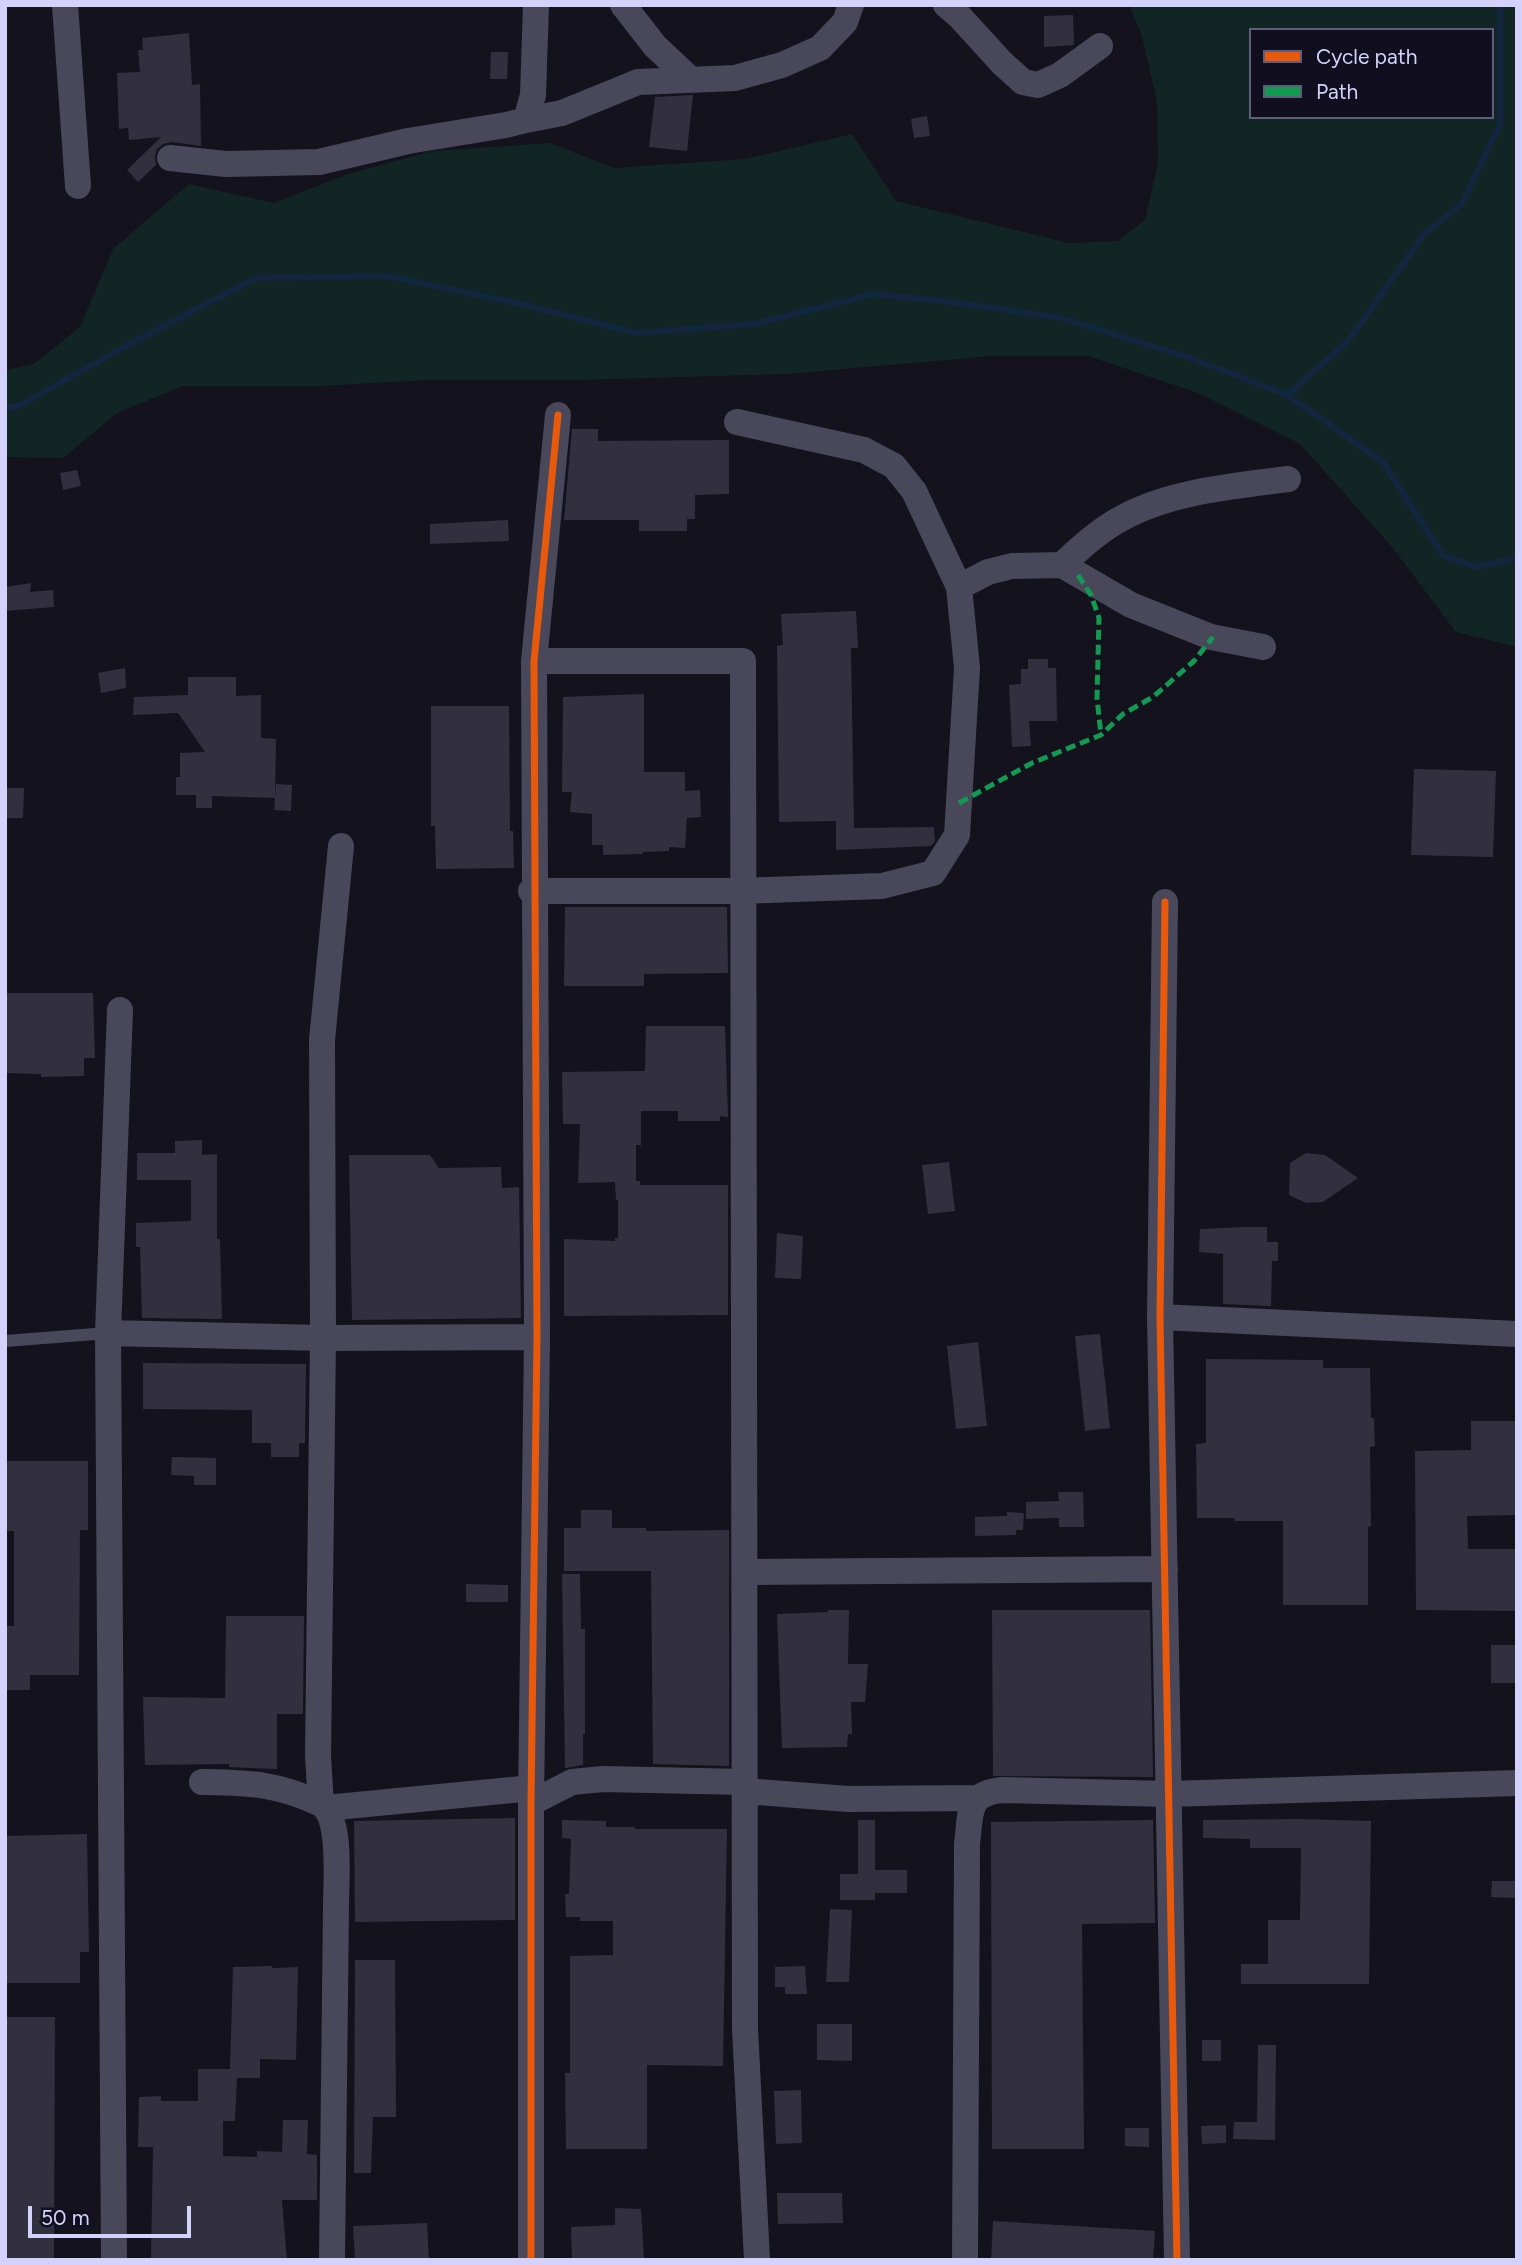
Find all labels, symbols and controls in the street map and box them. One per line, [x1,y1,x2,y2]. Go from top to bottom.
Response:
legend [1249,28,1494,119]
text: Cycle path [1316,44,1417,69]
text: Path [1316,79,1358,104]
scale bar [32,2192,194,2236]
text: 50 m [41,2205,90,2230]

